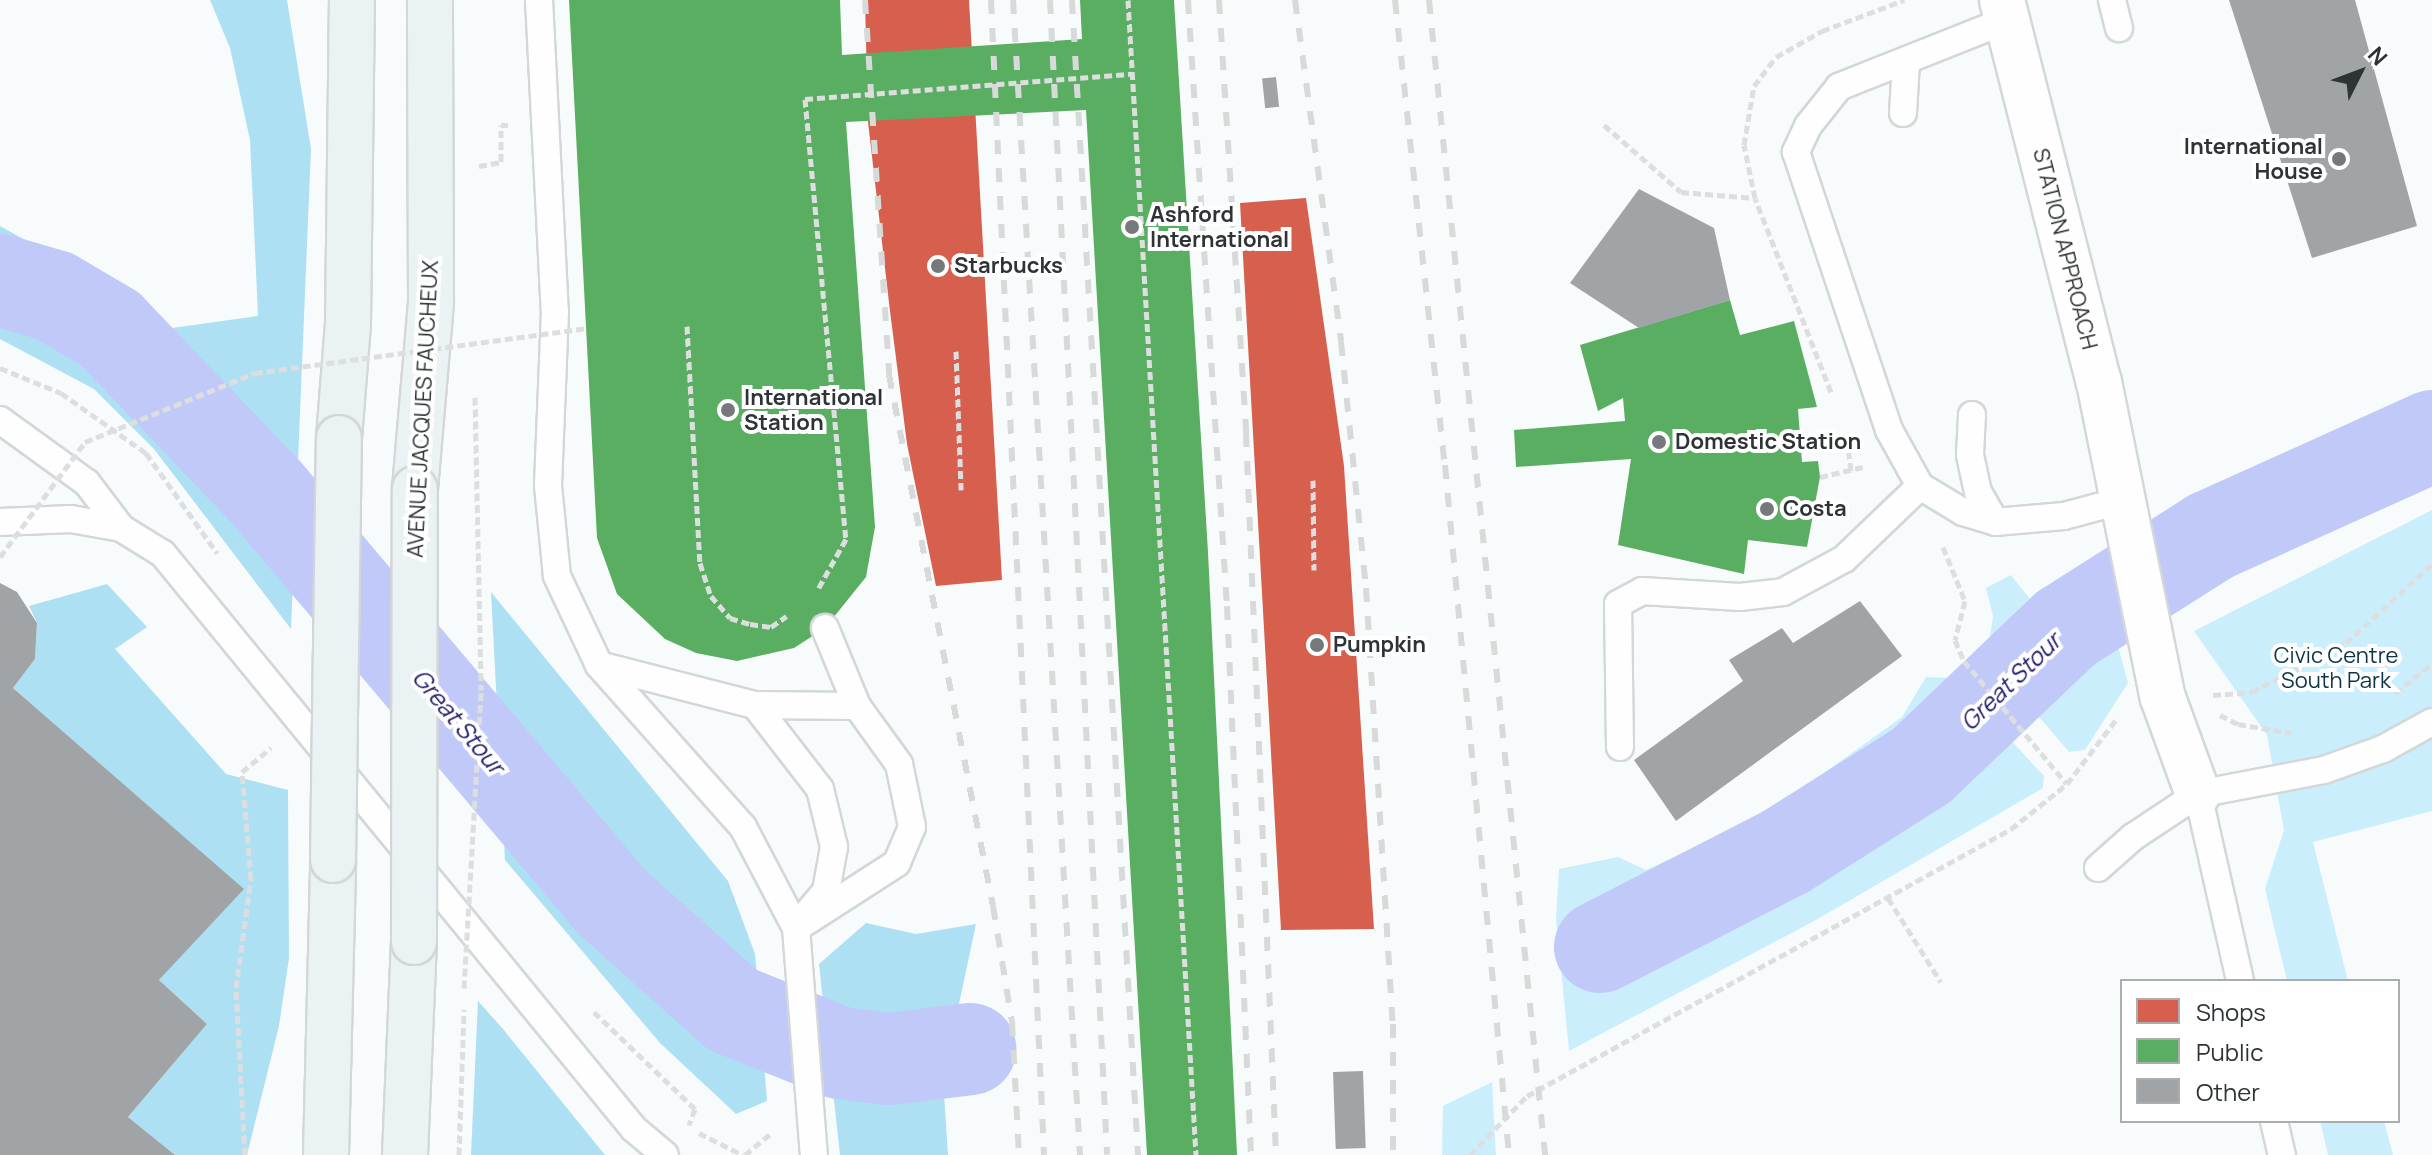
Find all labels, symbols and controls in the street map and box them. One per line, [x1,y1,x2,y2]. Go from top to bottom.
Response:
north arrow [2320,32,2400,112]
text: N [2361,40,2394,72]
place label: International House [2184,133,2323,184]
street label: STATION APPROACH [2027,146,2103,352]
marker: International House [2330,150,2348,168]
place label: Ashford International [1150,201,1289,252]
marker: Ashford International [1121,216,1143,238]
place label: Starbucks [954,253,1063,279]
marker: Starbucks [929,257,947,275]
street label: AVENUE JACQUES FAUCHEUX [402,260,444,558]
place label: International Station [744,384,883,436]
marker: International Station [719,401,737,419]
place label: Domestic Station [1675,429,1861,455]
marker: Domestic Station [1650,433,1668,451]
place label: Costa [1783,496,1847,522]
marker: Costa [1758,500,1776,518]
water label: Great Stour [1954,626,2066,736]
place label: Pumpkin [1333,632,1426,658]
marker: Pumpkin [1308,636,1326,654]
park label: Civic Centre South Park [2274,642,2398,694]
water label: Great Stour [407,663,511,779]
legend [2120,979,2400,1123]
text: Shops [2196,995,2266,1028]
text: Public [2196,1035,2263,1068]
text: Other [2196,1075,2260,1108]

